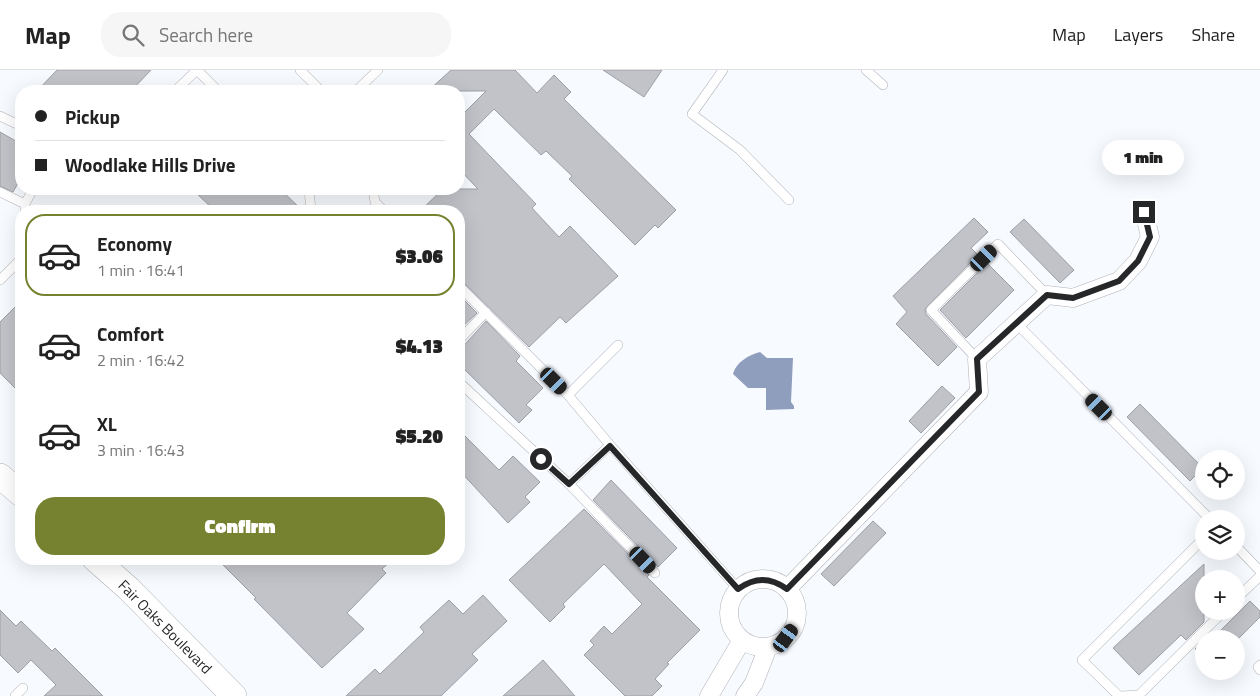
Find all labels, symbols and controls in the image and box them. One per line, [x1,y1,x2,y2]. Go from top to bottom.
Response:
search box [101,12,451,57]
text: Map [25,17,71,53]
text: Search here [159,20,253,49]
icon: search [119,21,147,49]
text: Map [1052,21,1086,48]
text: Layers [1114,21,1163,48]
text: Share [1191,21,1235,48]
text: Pickup [65,102,120,131]
callout: 1 min [1103,140,1185,174]
text: 1 min [1123,145,1163,169]
text: Woodlake Hills Drive [65,150,236,179]
route end [1133,201,1155,223]
text: Economy [97,229,172,258]
icon: car [37,233,82,278]
text: $3.06 [396,241,443,270]
car [968,242,999,274]
text: 1 min · 16:41 [97,258,185,282]
text: Comfort [97,319,164,348]
icon: car [37,323,82,368]
text: $4.13 [396,331,443,360]
text: 2 min · 16:42 [97,348,185,372]
car [538,365,569,397]
car [1083,391,1114,423]
text: XL [97,409,117,438]
icon: car [37,413,82,458]
text: $5.20 [396,421,443,450]
text: 3 min · 16:43 [97,438,185,462]
route start [530,448,552,470]
map controls [1195,450,1245,680]
button: locate [1195,450,1245,500]
button: Confirm [35,497,445,555]
button: layers [1195,510,1245,560]
car [627,544,658,576]
button: + [1195,570,1245,620]
street label: Fair Oaks Boulevard [113,574,218,679]
car [771,621,800,655]
button: − [1195,630,1245,680]

